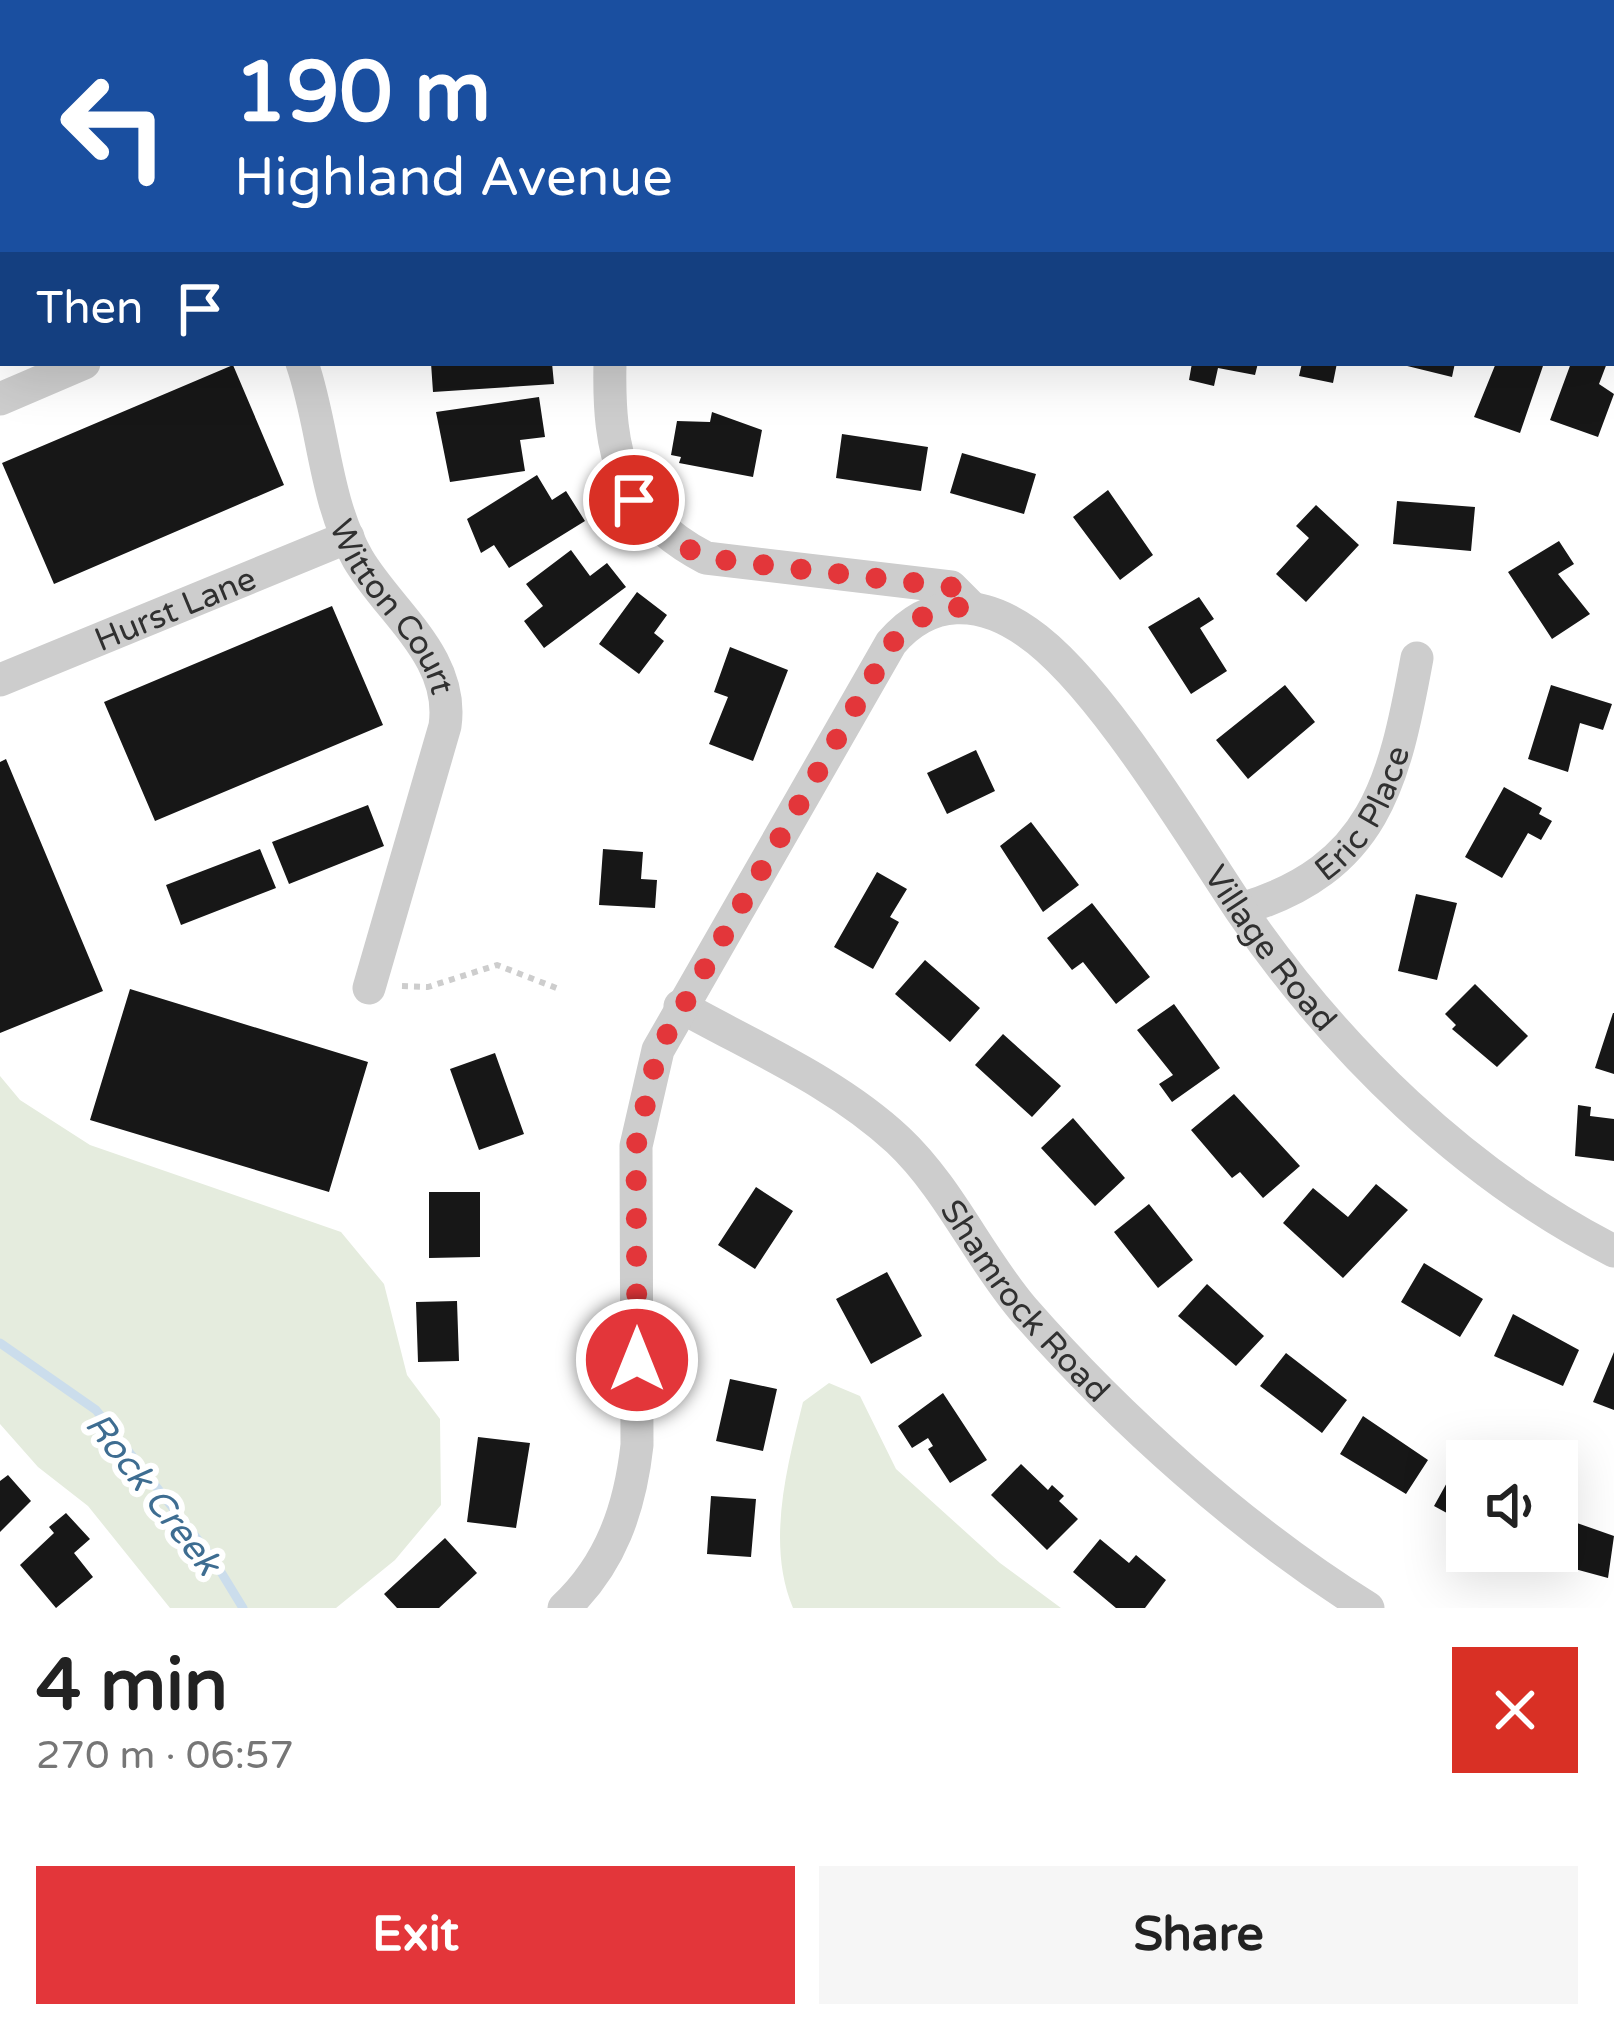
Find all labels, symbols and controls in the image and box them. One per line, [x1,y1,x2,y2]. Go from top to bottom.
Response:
text: 190 m [234,43,491,144]
icon: left [36,48,192,204]
text: Highland Avenue [234,145,673,210]
icon: arrive [167,276,233,342]
text: Then [36,282,143,336]
pin [583,449,685,551]
icon: arrive [601,467,667,533]
street label: Witton Court [321,514,462,699]
street label: Hurst Lane [89,559,262,660]
street label: Eric Place [1307,741,1418,890]
street label: Village Road [1196,858,1344,1039]
street label: Shamrock Road [932,1193,1117,1411]
position arrow [574,1297,700,1423]
water label: Rock Creek [76,1404,231,1586]
map controls [1446,1440,1578,1572]
button: sound [1446,1440,1578,1572]
text: 4 min [36,1643,228,1730]
button: close [1452,1647,1578,1773]
text: 270 m · 06:57 [36,1732,294,1779]
button: Exit [36,1866,795,2004]
button: Share [819,1866,1578,2004]

